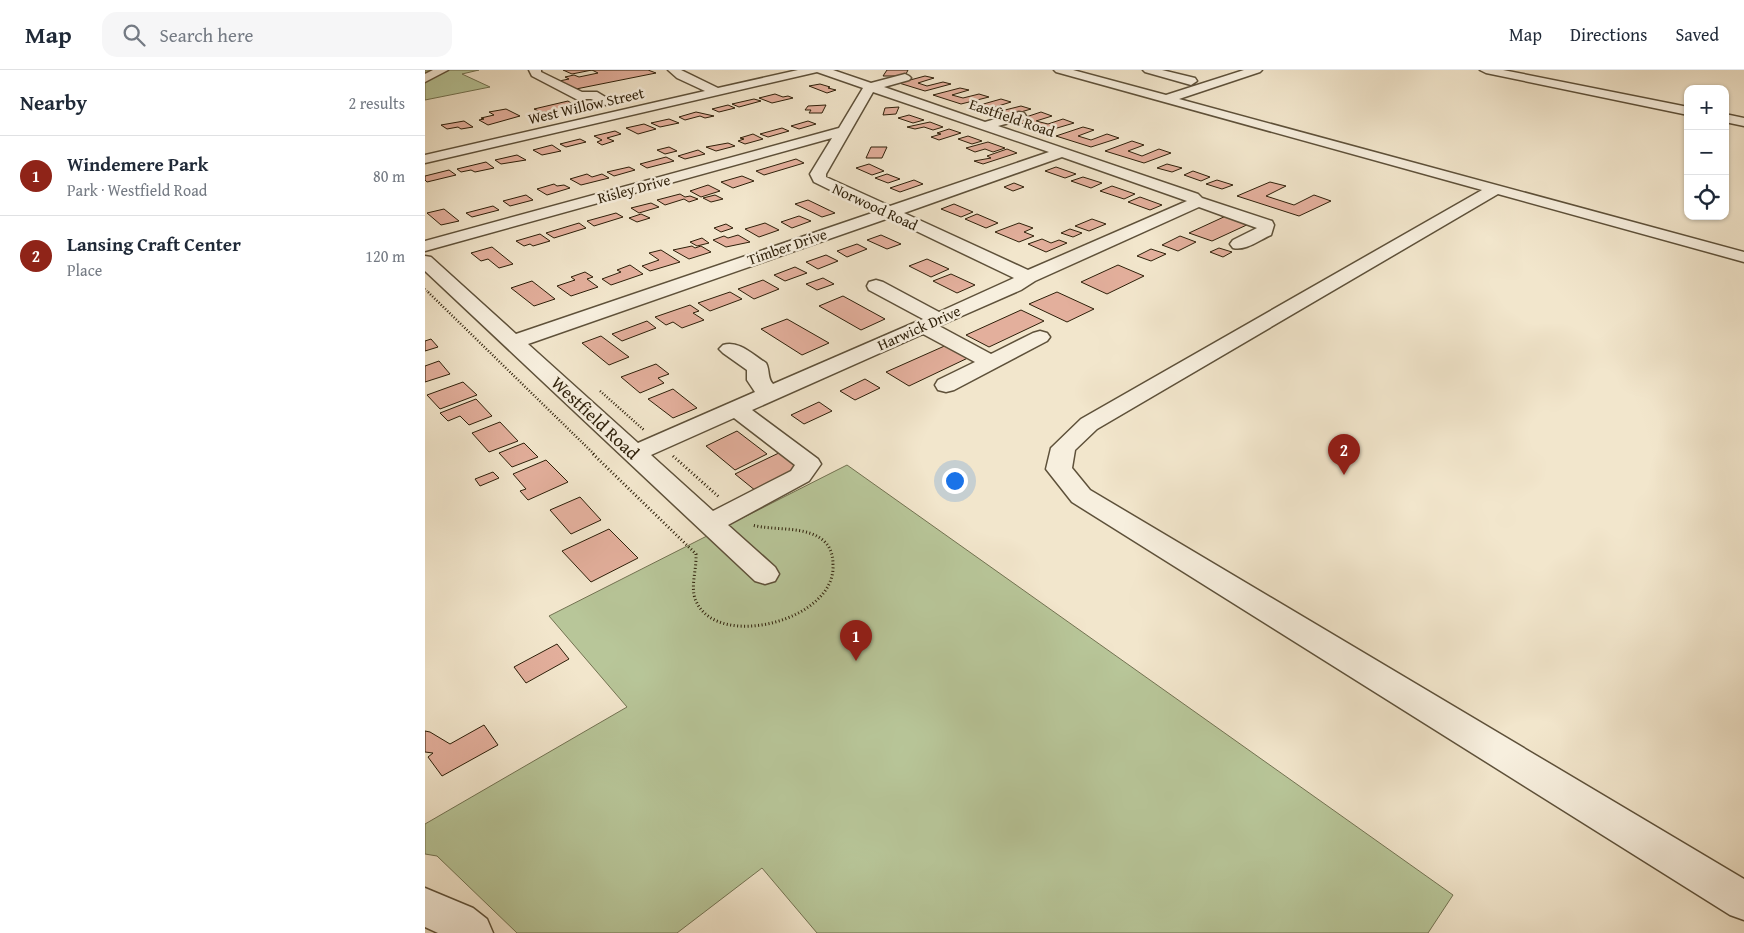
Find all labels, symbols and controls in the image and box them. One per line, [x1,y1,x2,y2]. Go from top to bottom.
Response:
search box [102,12,452,57]
text: Map [25,17,72,52]
icon: search [120,21,148,49]
text: Search here [160,21,253,49]
text: Map [1509,21,1542,48]
text: Directions [1570,21,1647,48]
text: Saved [1675,21,1719,48]
street label: West Willow Street [526,82,647,129]
map controls [1684,85,1729,220]
button: + [1684,85,1729,130]
text: Nearby [20,87,87,118]
text: 2 results [348,91,405,115]
street label: Eastfield Road [967,93,1058,142]
button: − [1684,130,1729,175]
text: Windemere Park [67,150,208,178]
text: 1 [32,164,40,188]
text: 80 m [373,164,405,188]
street label: Risley Drive [595,169,673,208]
button: locate [1684,175,1729,220]
text: Park · Westfield Road [67,178,207,202]
street label: Norwood Road [829,178,921,236]
street label: Timber Drive [744,223,829,270]
text: Lansing Craft Center [67,230,241,258]
text: 2 [32,244,40,268]
text: 120 m [365,244,405,268]
text: Place [67,258,102,282]
street label: Harwick Drive [874,300,964,355]
street label: Westfield Road [545,370,646,466]
pin: 2 [1328,434,1360,475]
your location [942,468,968,494]
pin: 1 [840,620,872,661]

